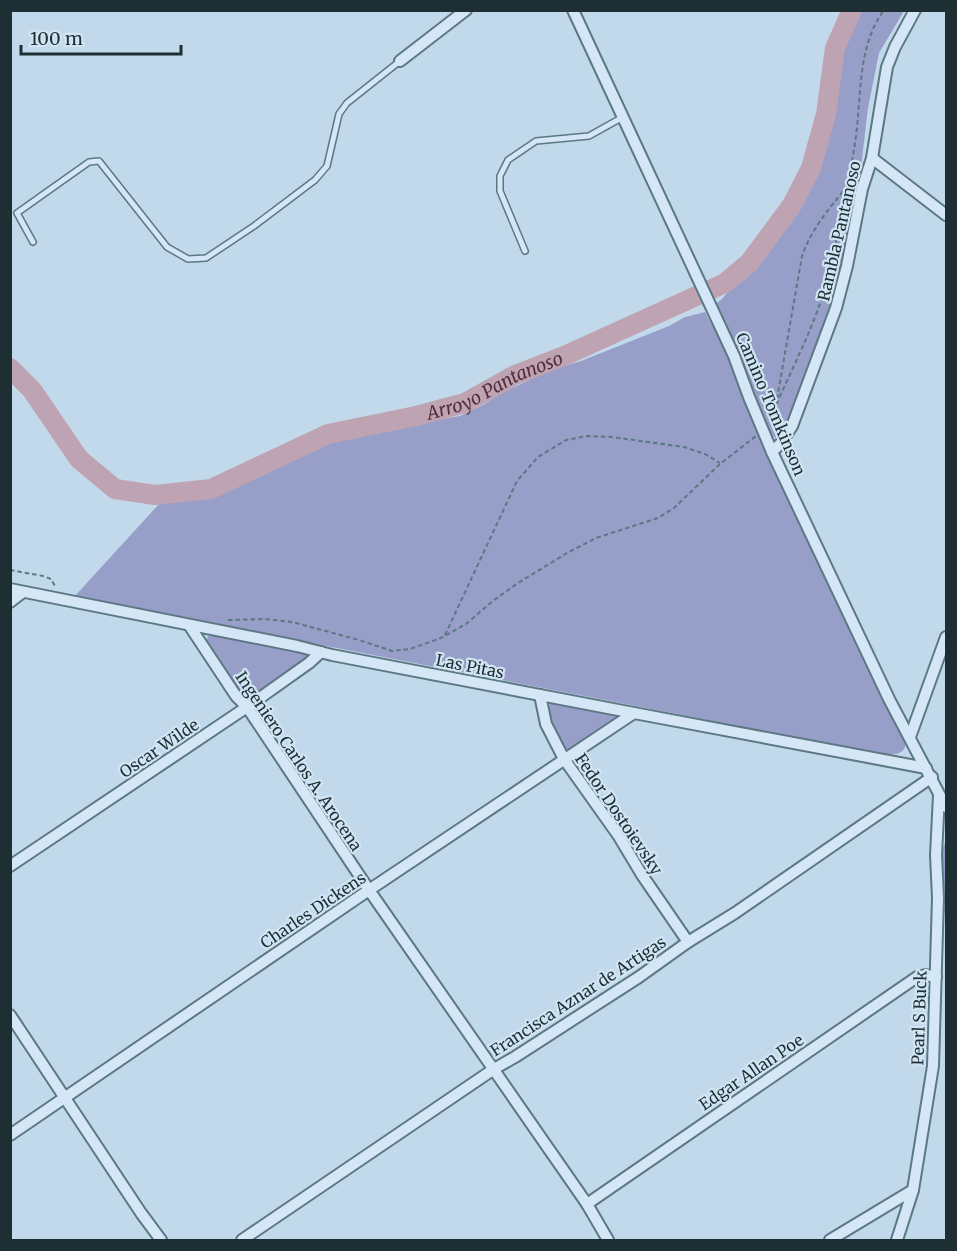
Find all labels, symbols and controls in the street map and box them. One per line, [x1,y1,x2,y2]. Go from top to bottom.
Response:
scale bar [21,18,182,56]
text: 100 m [30,27,83,50]
street label: Rambla Pantanoso [813,159,865,303]
street label: Camino Tomkinson [732,329,810,479]
water label: Arroyo Pantanoso [422,346,566,425]
street label: Las Pitas [434,650,506,682]
street label: Ingeniero Carlos A. Arocena [231,667,367,855]
street label: Oscar Wilde [116,714,202,782]
street label: Fedor Dostoievsky [571,749,667,879]
street label: Charles Dickens [256,867,370,953]
street label: Francisca Aznar de Artigas [486,932,670,1060]
street label: Pearl S Buck [907,970,931,1066]
street label: Edgar Allan Poe [695,1030,807,1114]

